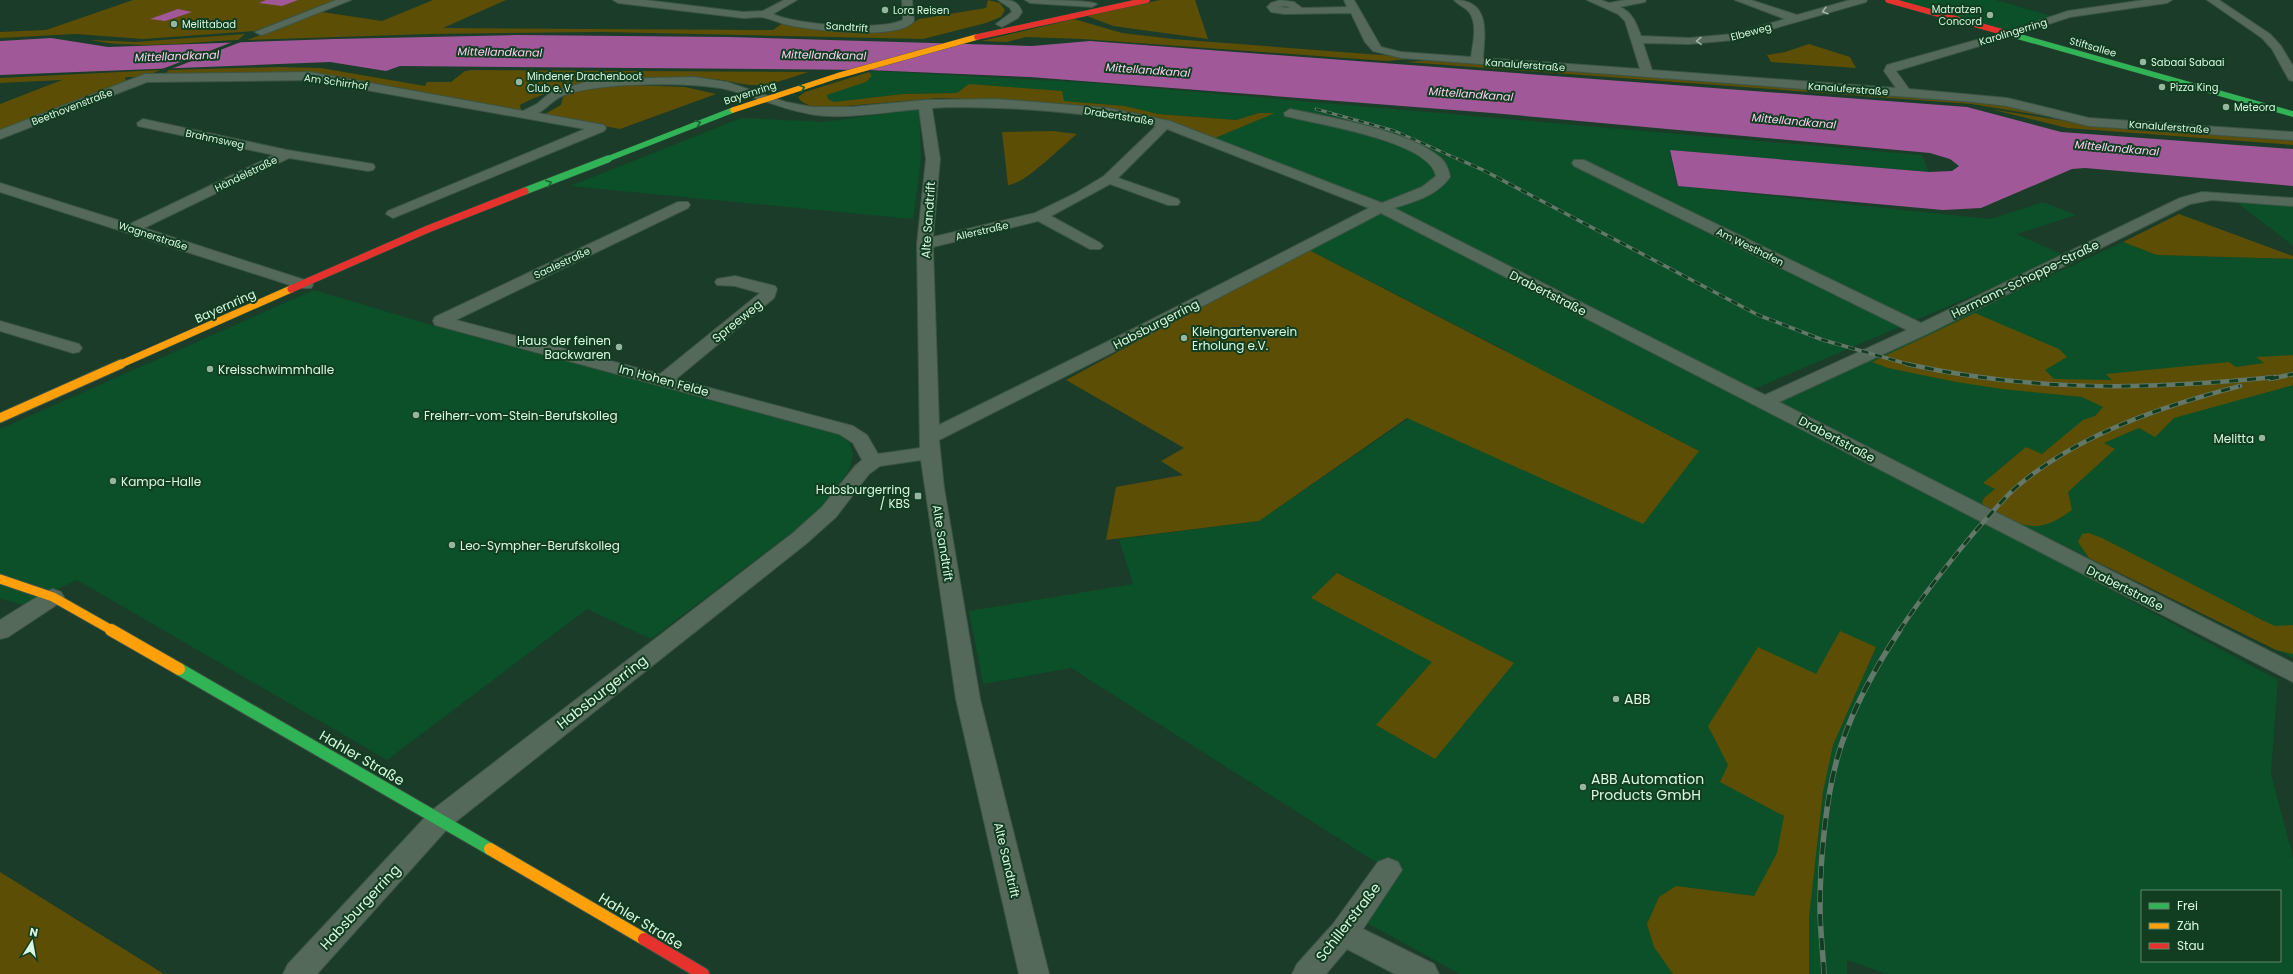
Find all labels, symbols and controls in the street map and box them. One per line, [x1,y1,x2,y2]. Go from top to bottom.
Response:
place label: Matratzen Concord [1932,2,1982,29]
place label: Lora Reisen [893,3,949,18]
marker: Lora Reisen [880,5,890,15]
one-way arrow [1821,6,1828,15]
marker: Matratzen Concord [1985,10,1995,20]
street label: Karolingerring [1977,15,2049,49]
place label: Melittabad [182,17,236,32]
street label: Sandtrift [825,18,869,36]
marker: Melittabad [169,19,179,29]
street label: Elbeweg [1729,19,1773,45]
street label: Stiftsallee [2068,33,2118,61]
one-way arrow [1696,36,1702,45]
water label: Mittellandkanal [458,43,543,61]
water label: Mittellandkanal [782,46,867,64]
water label: Mittellandkanal [134,47,220,65]
street label: Kanaluferstraße [1484,55,1566,75]
place label: Sabaai Sabaai [2151,55,2224,70]
marker: Sabaai Sabaai [2138,57,2148,67]
water label: Mittellandkanal [1105,59,1191,81]
place label: Mindener Drachenboot Club e. V. [527,69,643,96]
street label: Am Schirrhof [303,70,369,94]
marker: Mindener Drachenboot Club e. V. [514,77,524,87]
street label: Bayernring [722,77,778,109]
street label: Kanaluferstraße [1807,79,1889,99]
place label: Pizza King [2170,80,2218,95]
marker: Pizza King [2157,82,2167,92]
water label: Mittellandkanal [1428,83,1514,105]
one-way arrow [799,84,806,92]
street label: Beethovenstraße [29,85,115,129]
place label: Meteora [2234,100,2276,115]
marker: Meteora [2221,102,2231,112]
street label: Drabertstraße [1083,103,1155,129]
water label: Mittellandkanal [1751,109,1837,133]
street label: Kanaluferstraße [2128,117,2210,137]
one-way arrow [694,119,701,128]
street label: Brahmsweg [184,125,246,153]
water label: Mittellandkanal [2074,136,2160,160]
street label: Händelstraße [212,152,280,196]
one-way arrow [545,179,552,187]
street label: Alte Sandtrift [917,181,939,259]
street label: Wagnerstraße [116,218,190,254]
street label: Allerstraße [954,218,1010,244]
street label: Am Westhafen [1714,224,1786,270]
street label: Hermann-Schoppe-Straße [1948,236,2102,322]
street label: Saalestraße [531,243,593,283]
street label: Drabertstraße [1507,266,1589,320]
street label: Bayernring [192,285,258,327]
street label: Habsburgerring [1110,295,1202,353]
street label: Spreeweg [708,296,766,346]
place label: Kleingartenverein Erholung e.V. [1192,323,1297,354]
place label: Haus der feinen Backwaren [517,332,611,363]
marker: Kleingartenverein Erholung e.V. [1179,333,1189,343]
marker: Haus der feinen Backwaren [614,342,624,352]
street label: Im Hohen Felde [617,360,711,400]
place label: Kreisschwimmhalle [218,361,334,378]
marker: Kreisschwimmhalle [205,364,215,374]
place label: Freiherr-vom-Stein-Berufskolleg [424,407,618,424]
marker: Freiherr-vom-Stein-Berufskolleg [411,410,421,420]
street label: Drabertstraße [1796,412,1878,466]
place label: Melitta [2213,430,2254,447]
marker: Melitta [2257,433,2267,443]
place label: Kampa-Halle [121,473,201,490]
marker: Kampa-Halle [108,476,118,486]
place label: Habsburgerring / KBS [816,481,910,512]
marker: Habsburgerring / KBS [913,491,923,501]
street label: Alte Sandtrift [929,504,957,582]
place label: Leo-Sympher-Berufskolleg [460,537,620,554]
marker: Leo-Sympher-Berufskolleg [447,540,457,550]
street label: Drabertstraße [2084,561,2166,615]
street label: Habsburgerring [552,650,652,734]
place label: ABB [1624,689,1651,709]
marker: ABB [1611,694,1621,704]
street label: Hahler Straße [316,725,409,791]
place label: ABB Automation Products GmbH [1591,769,1704,805]
marker: ABB Automation Products GmbH [1578,782,1588,792]
street label: Alte Sandtrift [990,821,1024,899]
street label: Habsburgerring [315,860,405,954]
street label: Schillerstraße [1311,878,1385,966]
street label: Hahler Straße [595,888,687,954]
legend [2141,890,2281,962]
text: Frei [2177,897,2198,914]
text: Zäh [2177,917,2199,934]
north arrow [12,922,52,962]
text: N [28,924,39,941]
text: Stau [2177,937,2204,954]

